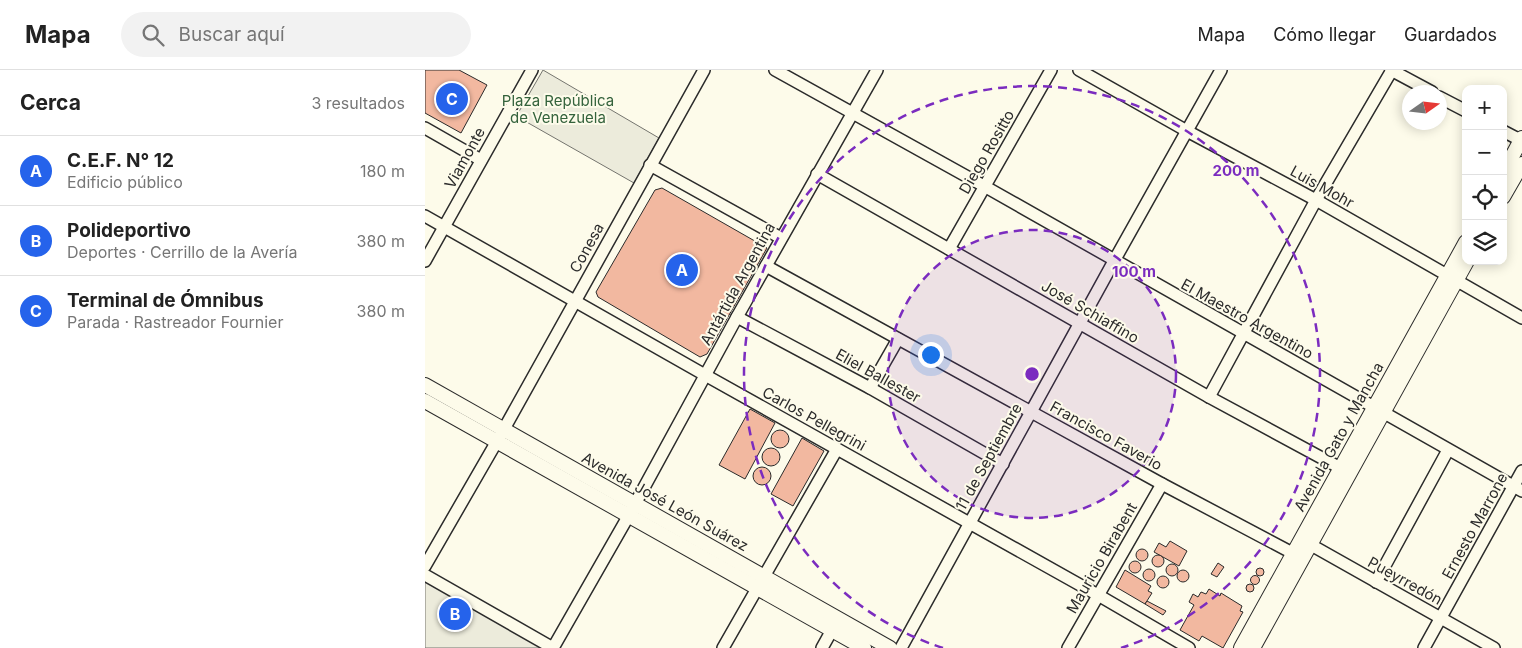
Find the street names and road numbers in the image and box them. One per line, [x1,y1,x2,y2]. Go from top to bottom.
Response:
street label: Diego Rositto [955,106,1018,197]
street label: Viamonte [440,124,489,192]
street label: Luis Mohr [1287,161,1358,212]
street label: Antártida Argentina [696,219,779,348]
street label: Conesa [565,220,608,276]
street label: El Maestro Argentino [1178,274,1317,363]
street label: José Schiaffino [1038,276,1142,347]
street label: Eliel Ballester [832,344,924,407]
street label: Avenida Gato y Mancha [1290,359,1387,515]
street label: Carlos Pellegrini [759,382,869,455]
street label: Francisco Faverio [1047,397,1166,474]
street label: 11 de Septiembre [951,400,1026,514]
street label: Avenida José León Suárez [579,448,752,555]
street label: Ernesto Marrone [1438,469,1512,582]
street label: Mauricio Birabent [1062,499,1141,617]
street label: Pueyrredón [1365,552,1446,609]

